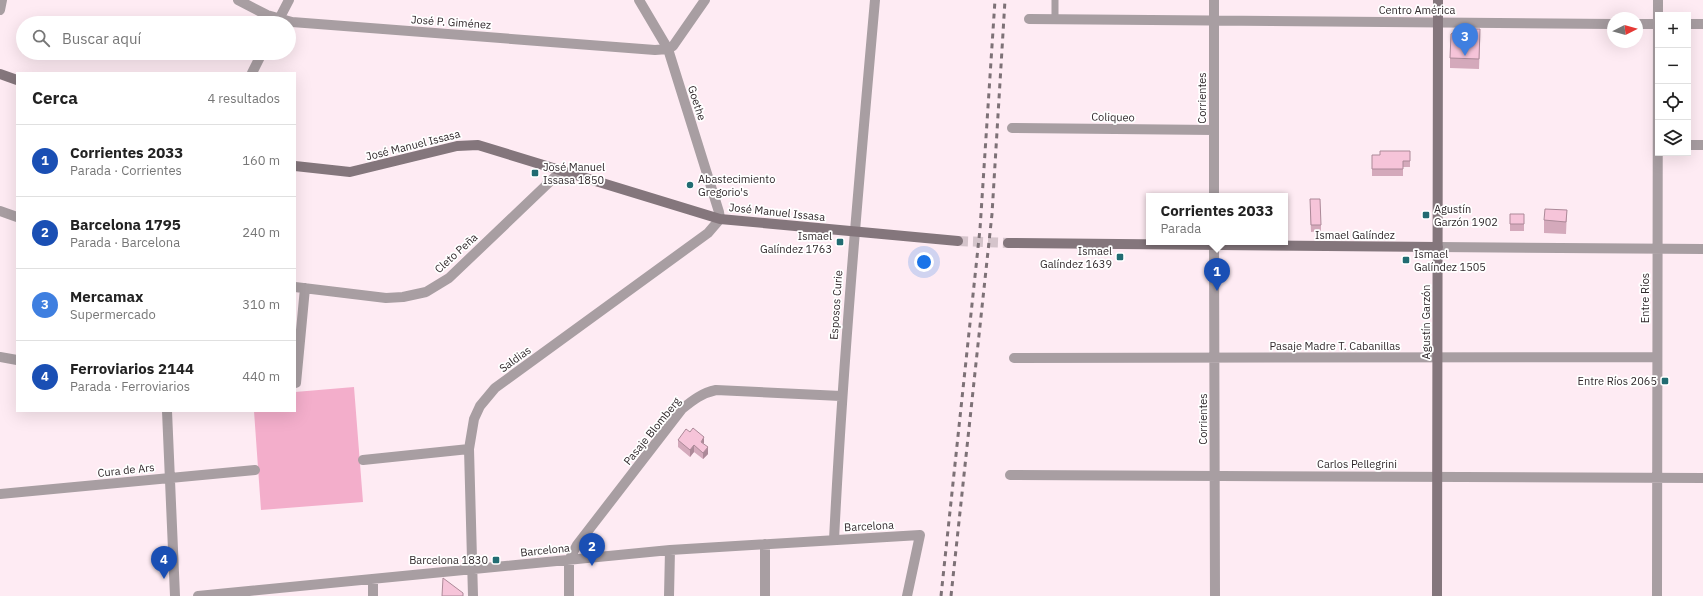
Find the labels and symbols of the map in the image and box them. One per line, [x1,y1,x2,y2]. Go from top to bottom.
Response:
street label: Centro América [1379,3,1455,17]
street label: José P. Giménez [410,12,492,32]
north arrow [1607,12,1643,48]
pin: 3 [1452,23,1478,56]
street label: Corrientes [1195,72,1209,124]
street label: Goethe [685,84,709,122]
street label: Coliqueo [1091,110,1135,124]
street label: José Manuel Issasa [364,126,462,164]
place label: José Manuel Issasa 1850 [543,160,605,187]
marker: José Manuel Issasa 1850 [530,168,540,178]
place label: Abastecimiento Gregorio's [698,172,775,199]
marker: Abastecimiento Gregorio's [685,180,695,190]
street label: José Manuel Issasa [728,200,826,224]
place label: Agustín Garzón 1902 [1434,202,1498,229]
marker: Agustín Garzón 1902 [1421,210,1431,220]
street label: Ismael Galíndez [1315,228,1395,242]
place label: Ismael Galíndez 1763 [760,229,832,256]
street label: Cleto Peña [432,230,480,276]
marker: Ismael Galíndez 1763 [835,237,845,247]
place label: Ismael Galíndez 1639 [1040,244,1112,271]
place label: Ismael Galíndez 1505 [1414,247,1486,274]
your location [914,252,934,272]
marker: Ismael Galíndez 1639 [1115,252,1125,262]
marker: Ismael Galíndez 1505 [1401,255,1411,265]
pin: 1 [1204,258,1230,291]
street label: Esposos Curie [827,270,845,340]
street label: Entre Ríos [1638,273,1652,323]
street label: Agustín Garzón [1419,285,1433,359]
street label: Pasaje Madre T. Cabanillas [1270,339,1400,353]
street label: Saldias [496,343,534,375]
place label: Entre Ríos 2065 [1578,374,1657,388]
marker: Entre Ríos 2065 [1660,376,1670,386]
street label: Corrientes [1196,393,1210,445]
street label: Pasaje Blomberg [620,394,684,468]
street label: Carlos Pellegrini [1317,457,1397,471]
street label: Cura de Ars [97,460,155,480]
street label: Barcelona [844,518,894,534]
pin: 2 [579,533,605,566]
street label: Barcelona [519,540,571,560]
pin: 4 [151,546,177,579]
place label: Barcelona 1830 [409,553,488,567]
marker: Barcelona 1830 [491,555,501,565]

